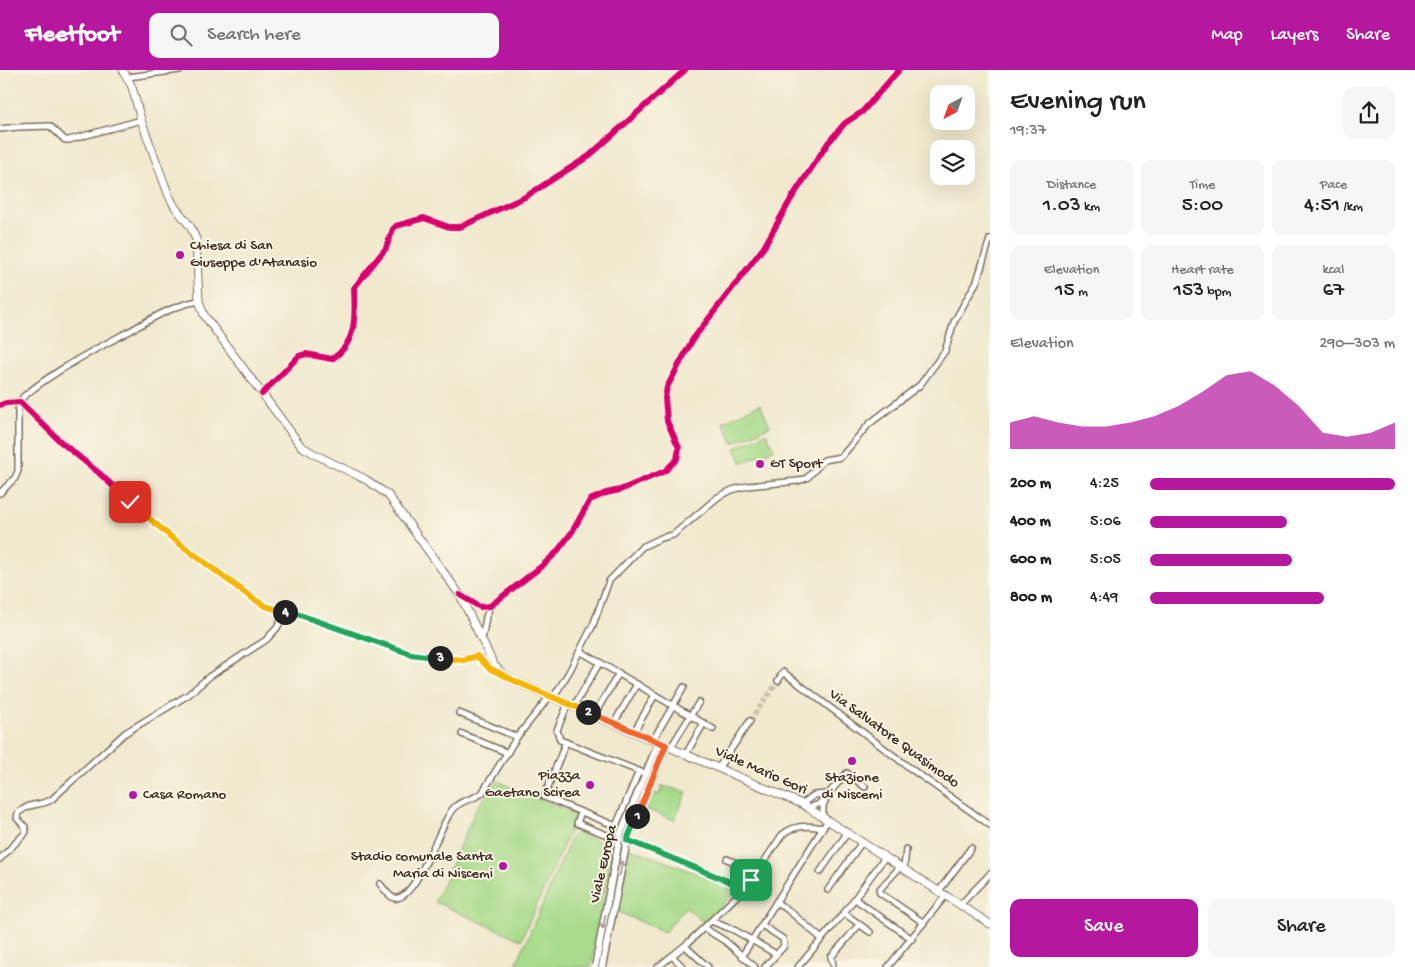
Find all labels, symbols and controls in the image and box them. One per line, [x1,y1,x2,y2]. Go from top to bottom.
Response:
search box [149,13,499,58]
text: Fleetfoot [25,21,119,50]
icon: search [167,21,195,49]
text: Search here [207,24,301,47]
text: Map [1211,25,1243,46]
text: Layers [1271,25,1318,46]
text: Share [1346,25,1390,46]
north arrow [930,85,975,130]
map controls [930,85,975,185]
text: Evening run [1010,86,1146,119]
button: share [1343,87,1395,139]
text: 19:37 [1010,122,1046,141]
button: layers [930,140,975,185]
text: Distance [1047,177,1096,194]
text: Time [1190,177,1215,194]
text: Pace [1320,177,1347,194]
text: 1.03 [1043,194,1081,219]
text: 5:00 [1182,194,1223,219]
text: 4:51 [1304,194,1340,219]
text: km [1081,199,1100,216]
text: /km [1340,199,1363,216]
place label: Chiesa di San Giuseppe d'Atanasio [190,237,317,272]
marker: Chiesa di San Giuseppe d'Atanasio [174,249,186,261]
text: Elevation [1044,262,1099,279]
text: Heart rate [1171,262,1234,279]
text: kcal [1323,262,1344,279]
text: 15 [1055,279,1075,304]
text: 153 [1174,279,1204,304]
text: 67 [1323,279,1344,304]
text: m [1075,284,1088,301]
text: bpm [1204,284,1231,301]
text: Elevation [1010,335,1074,354]
text: 290–303 m [1319,335,1395,354]
place label: GT Sport [770,455,824,473]
marker: GT Sport [754,458,766,470]
text: 200 m [1010,475,1051,494]
text: 4:25 [1090,475,1119,494]
pin [109,481,151,523]
icon: check [116,488,144,516]
text: 400 m [1010,513,1051,532]
text: 5:06 [1090,513,1121,532]
text: 600 m [1010,551,1051,570]
text: 5:05 [1090,551,1121,570]
text: 800 m [1010,589,1052,608]
text: 4:49 [1090,589,1118,608]
pin: 4 [272,600,298,624]
text: 4 [282,604,289,621]
pin: 3 [428,646,452,670]
text: 3 [437,650,444,667]
street label: Via Salvatore Quasimodo [824,685,963,792]
pin: 2 [576,700,600,724]
text: 2 [585,704,592,721]
street label: Viale Mario Gori [711,742,810,799]
marker: Stazione di Niscemi [846,755,858,767]
place label: Piazza Gaetano Scirea [485,767,581,802]
place label: Stazione di Niscemi [822,769,882,804]
marker: Piazza Gaetano Scirea [584,779,596,791]
place label: Casa Romano [143,786,227,804]
marker: Casa Romano [127,789,139,801]
pin: 1 [624,804,650,828]
text: 1 [635,808,640,825]
street label: Viale Europa [586,822,622,906]
place label: Stadio comunale Santa Maria di Niscemi [351,848,494,883]
pin [730,859,772,901]
marker: Stadio comunale Santa Maria di Niscemi [497,860,509,872]
one-way arrow [617,860,627,876]
icon: arrive [737,866,765,894]
button: Save [1010,899,1198,957]
button: Share [1208,899,1395,957]
one-way arrow [598,913,608,929]

